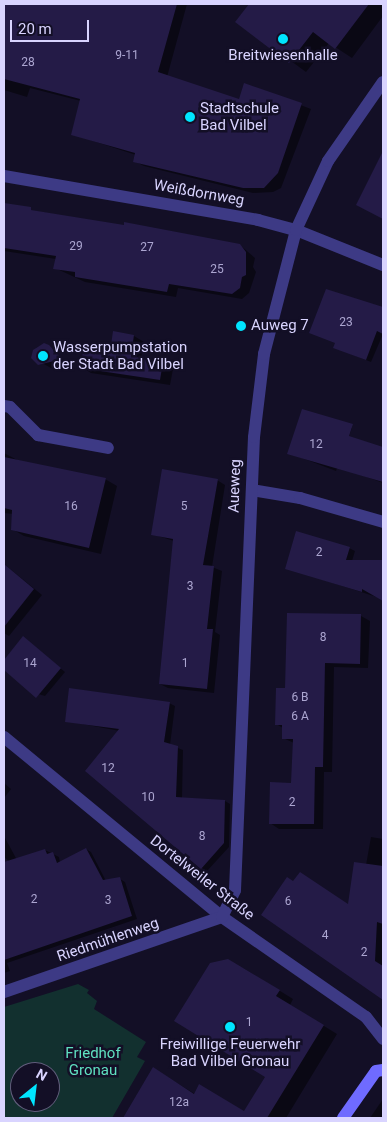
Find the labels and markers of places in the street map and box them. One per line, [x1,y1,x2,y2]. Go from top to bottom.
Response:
marker: Breitwiesenhalle [277,33,289,45]
place label: Breitwiesenhalle [228,47,338,65]
place label: Stadtschule Bad Vilbel [200,99,279,134]
marker: Stadtschule Bad Vilbel [184,111,196,123]
place label: Auweg 7 [251,317,309,335]
marker: Auweg 7 [235,320,247,332]
place label: Wasserpumpstation der Stadt Bad Vilbel [53,338,187,373]
marker: Wasserpumpstation der Stadt Bad Vilbel [37,350,49,362]
marker: Freiwillige Feuerwehr Bad Vilbel Gronau [224,1021,236,1033]
place label: Freiwillige Feuerwehr Bad Vilbel Gronau [160,1035,300,1070]

